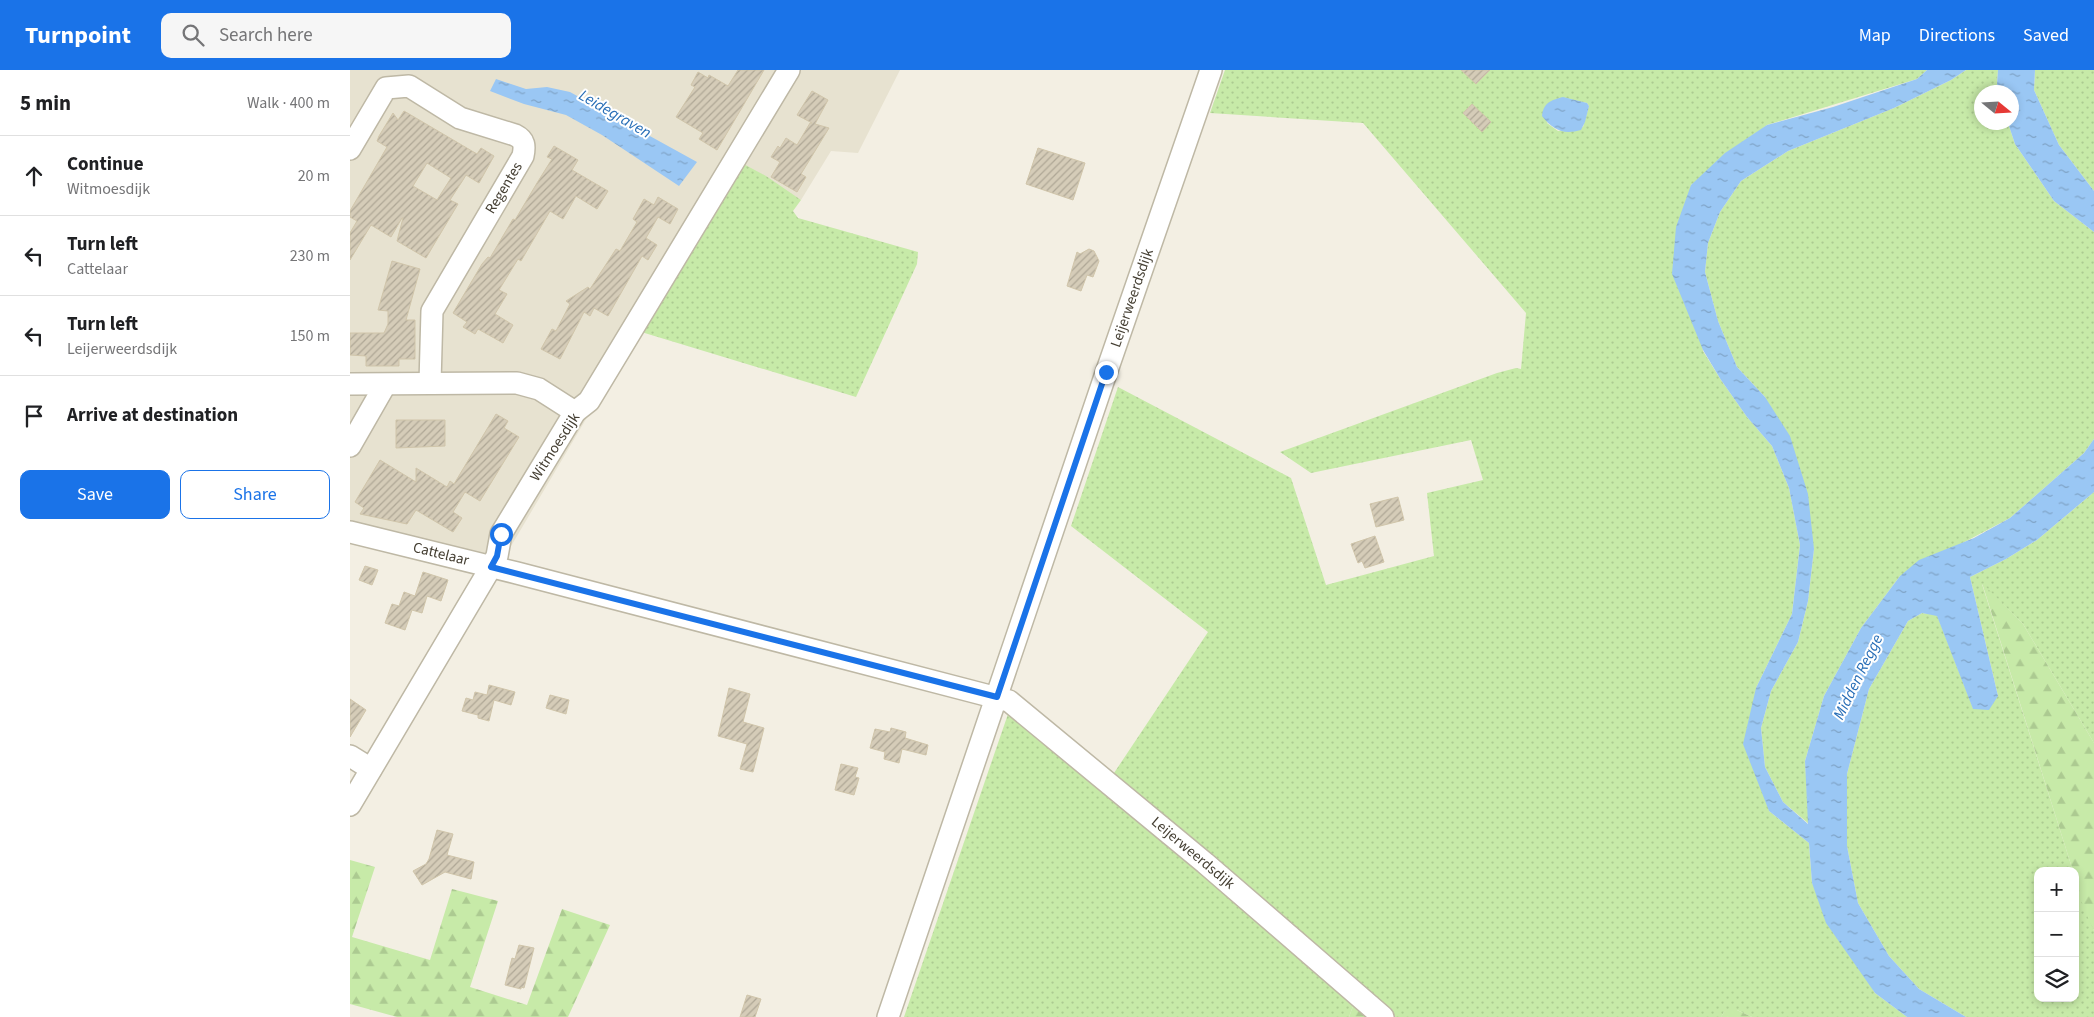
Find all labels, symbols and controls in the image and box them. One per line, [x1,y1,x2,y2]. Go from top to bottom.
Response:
search box [161,13,511,58]
text: Turnpoint [25,18,131,53]
icon: search [179,21,207,49]
text: Search here [219,22,313,49]
text: Map [1859,23,1891,48]
text: Directions [1919,23,1995,48]
text: Saved [2023,23,2069,48]
water label: Leidegraven [575,84,655,144]
north arrow [1974,85,2019,130]
text: 5 min [20,88,71,118]
text: Walk · 400 m [247,92,330,114]
text: Continue [67,151,144,178]
street label: Regentes [480,158,528,218]
icon: ahead [20,162,48,190]
text: 20 m [298,165,330,187]
text: Witmoesdijk [67,178,150,200]
text: Turn left [67,231,138,258]
icon: left [20,242,48,270]
text: 230 m [290,245,330,267]
street label: Leijerweerdsdijk [1105,245,1159,350]
text: Cattelaar [67,258,128,280]
text: Turn left [67,311,138,338]
icon: left [20,322,48,350]
text: 150 m [290,325,330,347]
text: Leijerweerdsdijk [67,338,177,360]
route end [1095,361,1118,384]
icon: arrive [20,402,48,430]
text: Arrive at destination [67,402,238,429]
street label: Witmoesdijk [525,408,585,485]
button: Save [20,470,170,519]
button: Share [180,470,330,519]
route start [490,523,513,546]
street label: Cattelaar [411,537,472,571]
water label: Midden Regge [1828,630,1888,723]
street label: Leijerweerdsdijk [1147,812,1240,895]
map controls [2034,867,2079,1002]
button: + [2034,867,2079,912]
button: − [2034,912,2079,957]
button: layers [2034,957,2079,1002]

